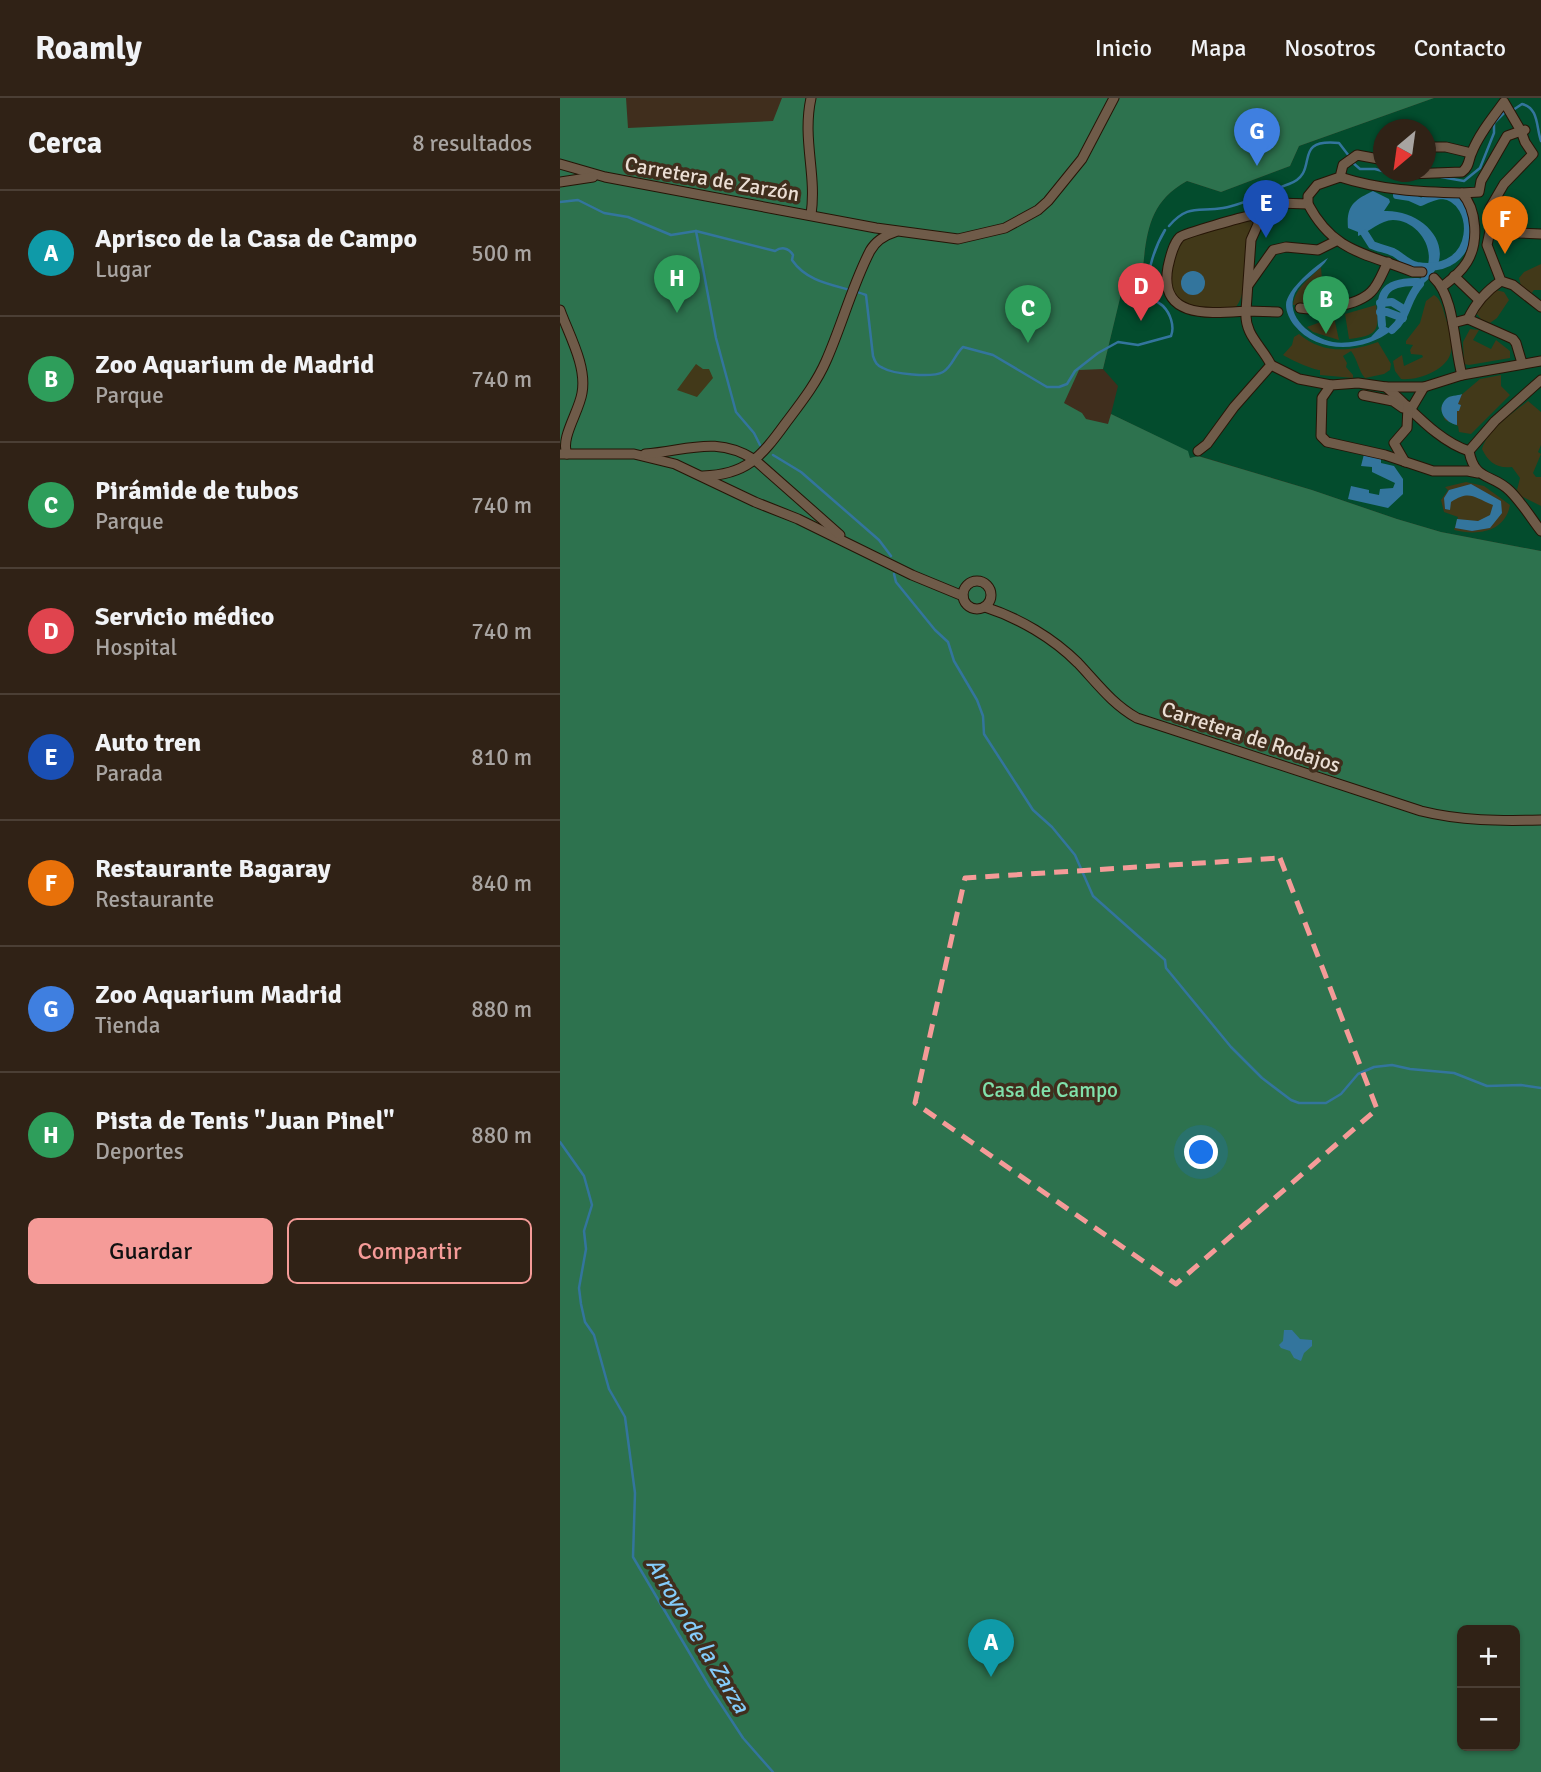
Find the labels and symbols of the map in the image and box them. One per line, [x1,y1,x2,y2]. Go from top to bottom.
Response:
pin: G [1234,108,1280,166]
north arrow [1373,119,1436,182]
street label: Carretera de Zarzón [623,151,801,207]
pin: E [1243,180,1289,238]
pin: F [1482,196,1528,254]
pin: H [654,255,700,313]
pin: D [1118,263,1164,321]
pin: B [1303,276,1349,334]
pin: C [1005,285,1051,343]
street label: Carretera de Rodajos [1158,696,1344,778]
park label: Casa de Campo [982,1077,1118,1103]
your location [1184,1135,1218,1169]
water label: Arroyo de la Zarza [640,1552,756,1720]
pin: A [968,1619,1014,1677]

